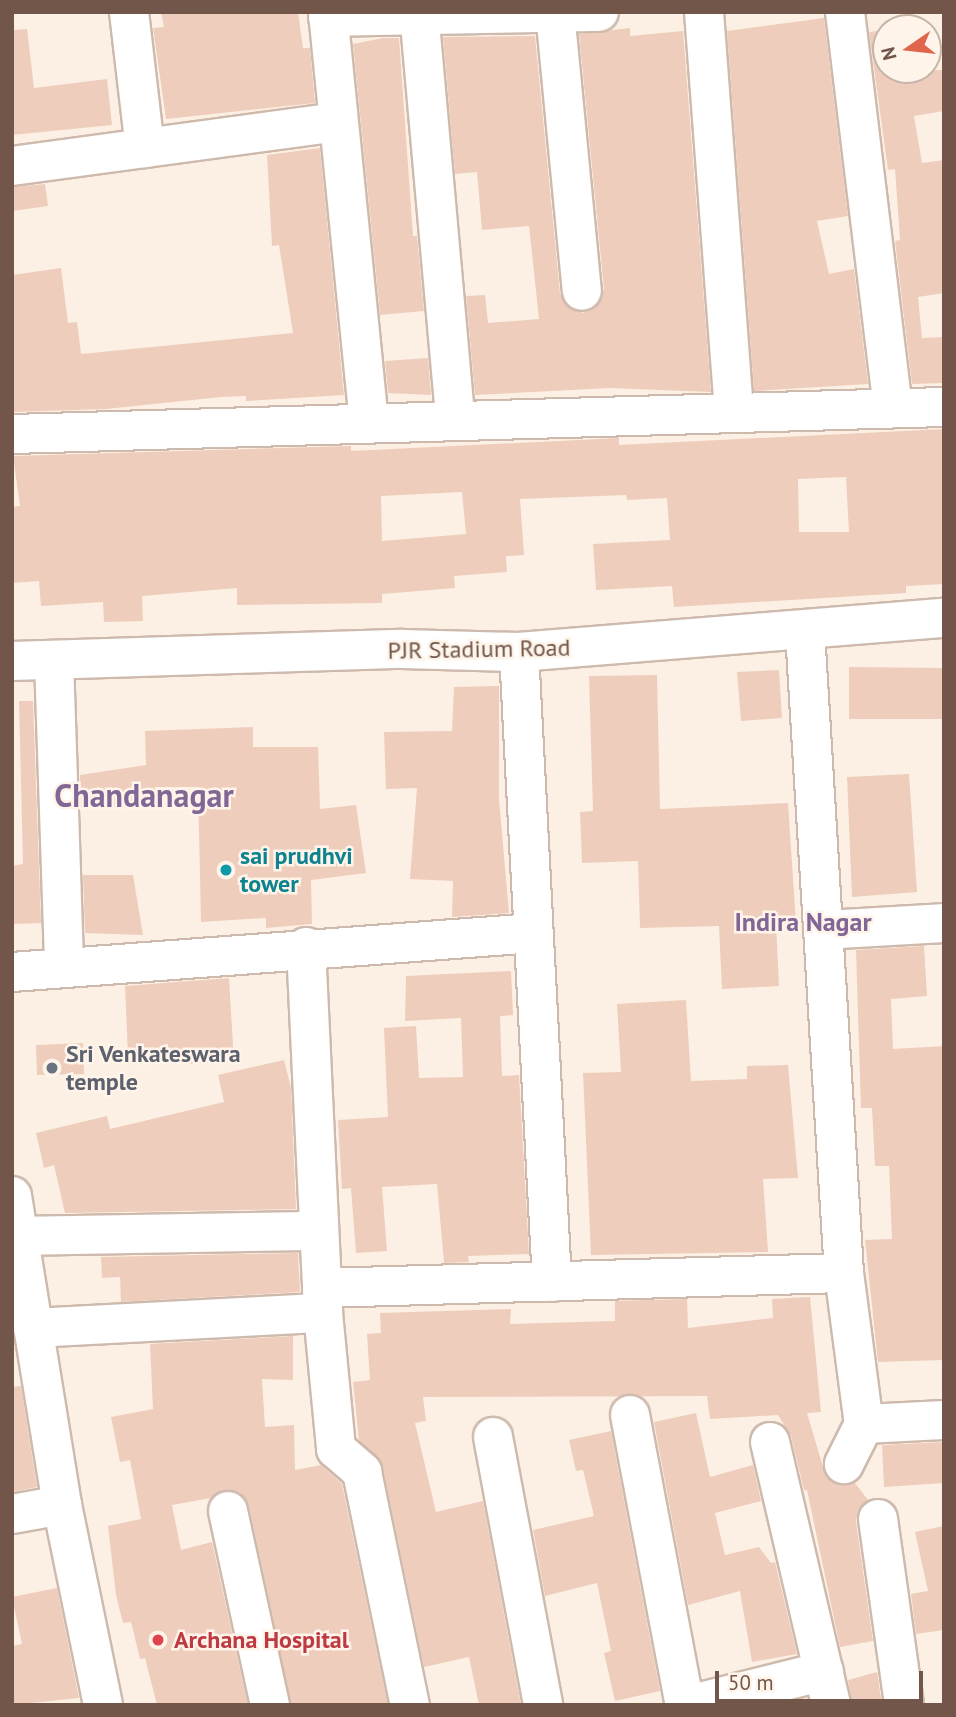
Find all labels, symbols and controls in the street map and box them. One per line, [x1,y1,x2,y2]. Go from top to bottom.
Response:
north arrow [872,14,942,84]
text: N [875,45,902,63]
street label: PJR Stadium Road [387,633,571,665]
district label: Chandanagar [54,776,234,814]
place label: sai prudhvi tower [240,842,353,898]
marker: sai prudhvi tower [218,862,234,878]
district label: Indira Nagar [734,906,872,938]
place label: Sri Venkateswara temple [66,1040,241,1096]
marker: Sri Venkateswara temple [44,1060,60,1076]
place label: Archana Hospital [174,1626,349,1654]
marker: Archana Hospital [148,1630,168,1650]
scale bar [718,1658,926,1702]
text: 50 m [728,1669,774,1696]

